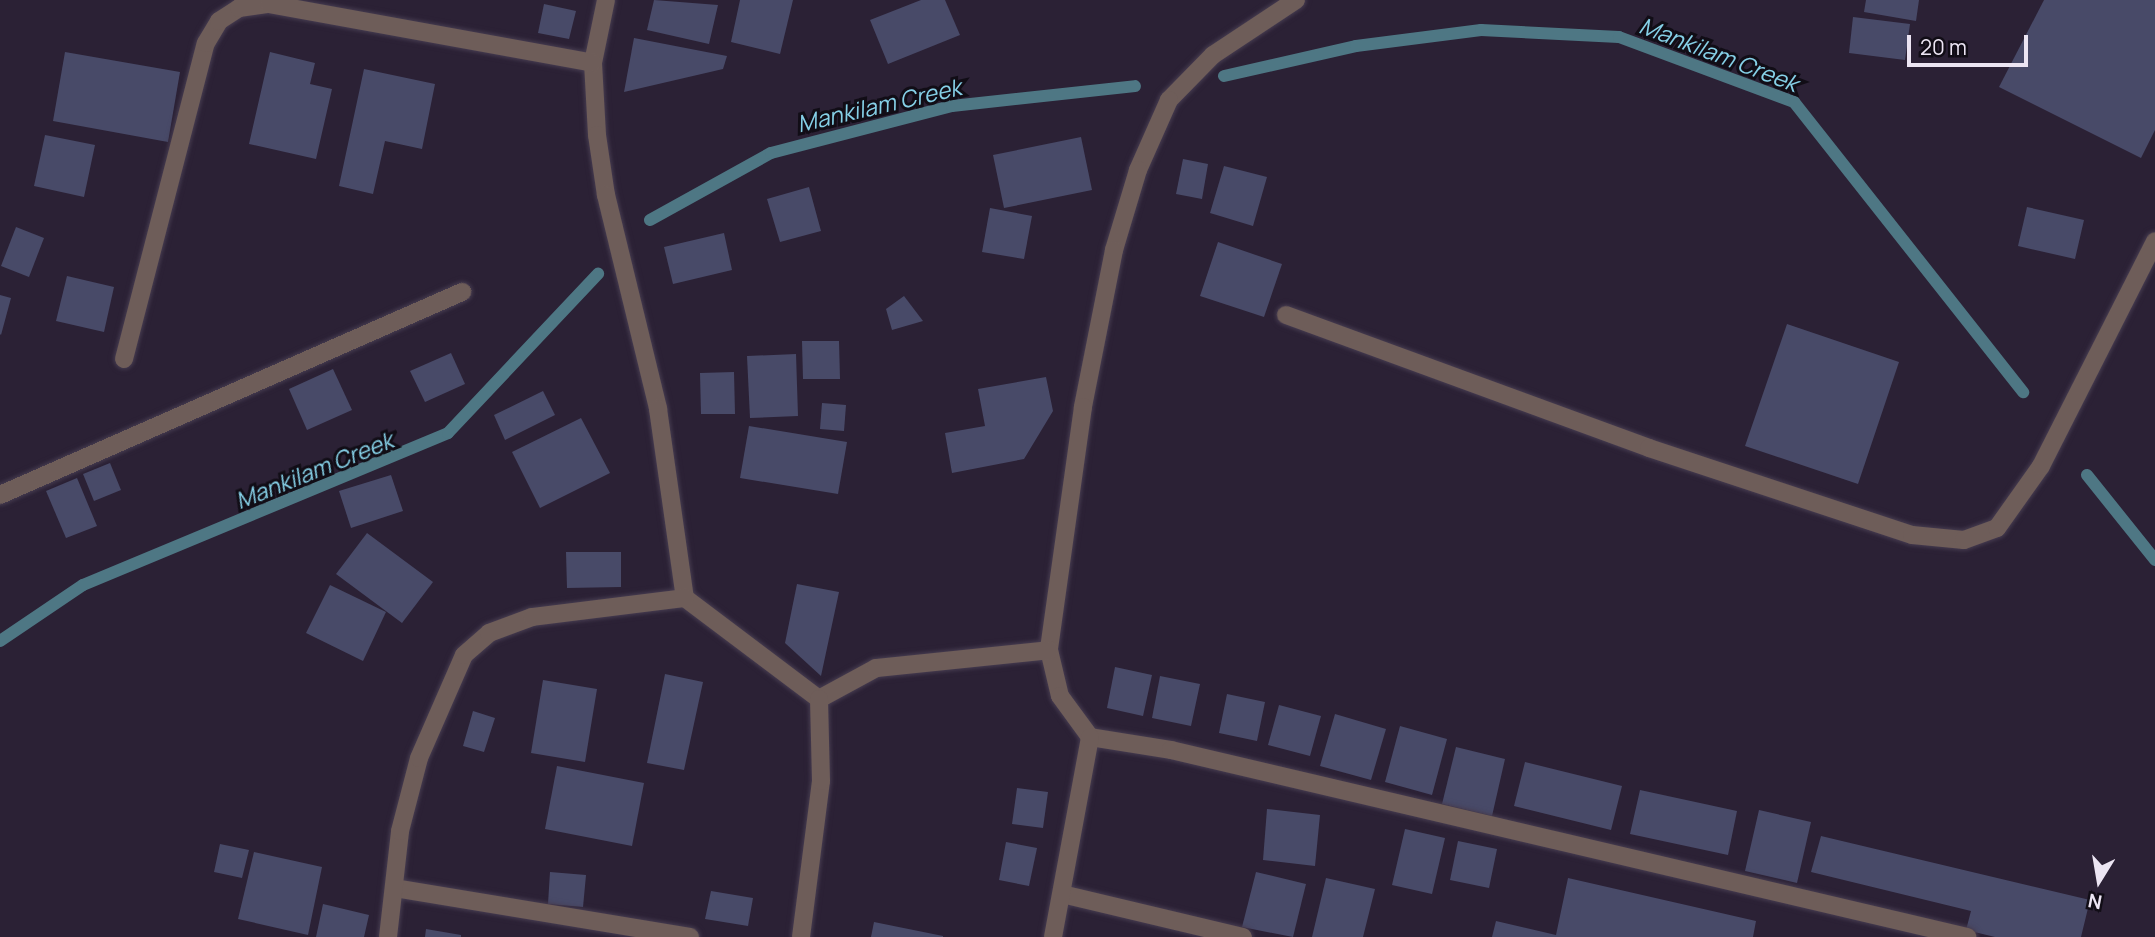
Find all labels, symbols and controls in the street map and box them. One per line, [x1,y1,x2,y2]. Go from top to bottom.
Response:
water label: Mankilam Creek [1636,11,1802,97]
scale bar [1910,21,2031,65]
text: 20 m [1920,33,1967,61]
water label: Mankilam Creek [794,73,964,137]
water label: Mankilam Creek [231,426,397,514]
north arrow [2064,846,2134,916]
text: N [2086,888,2104,916]

